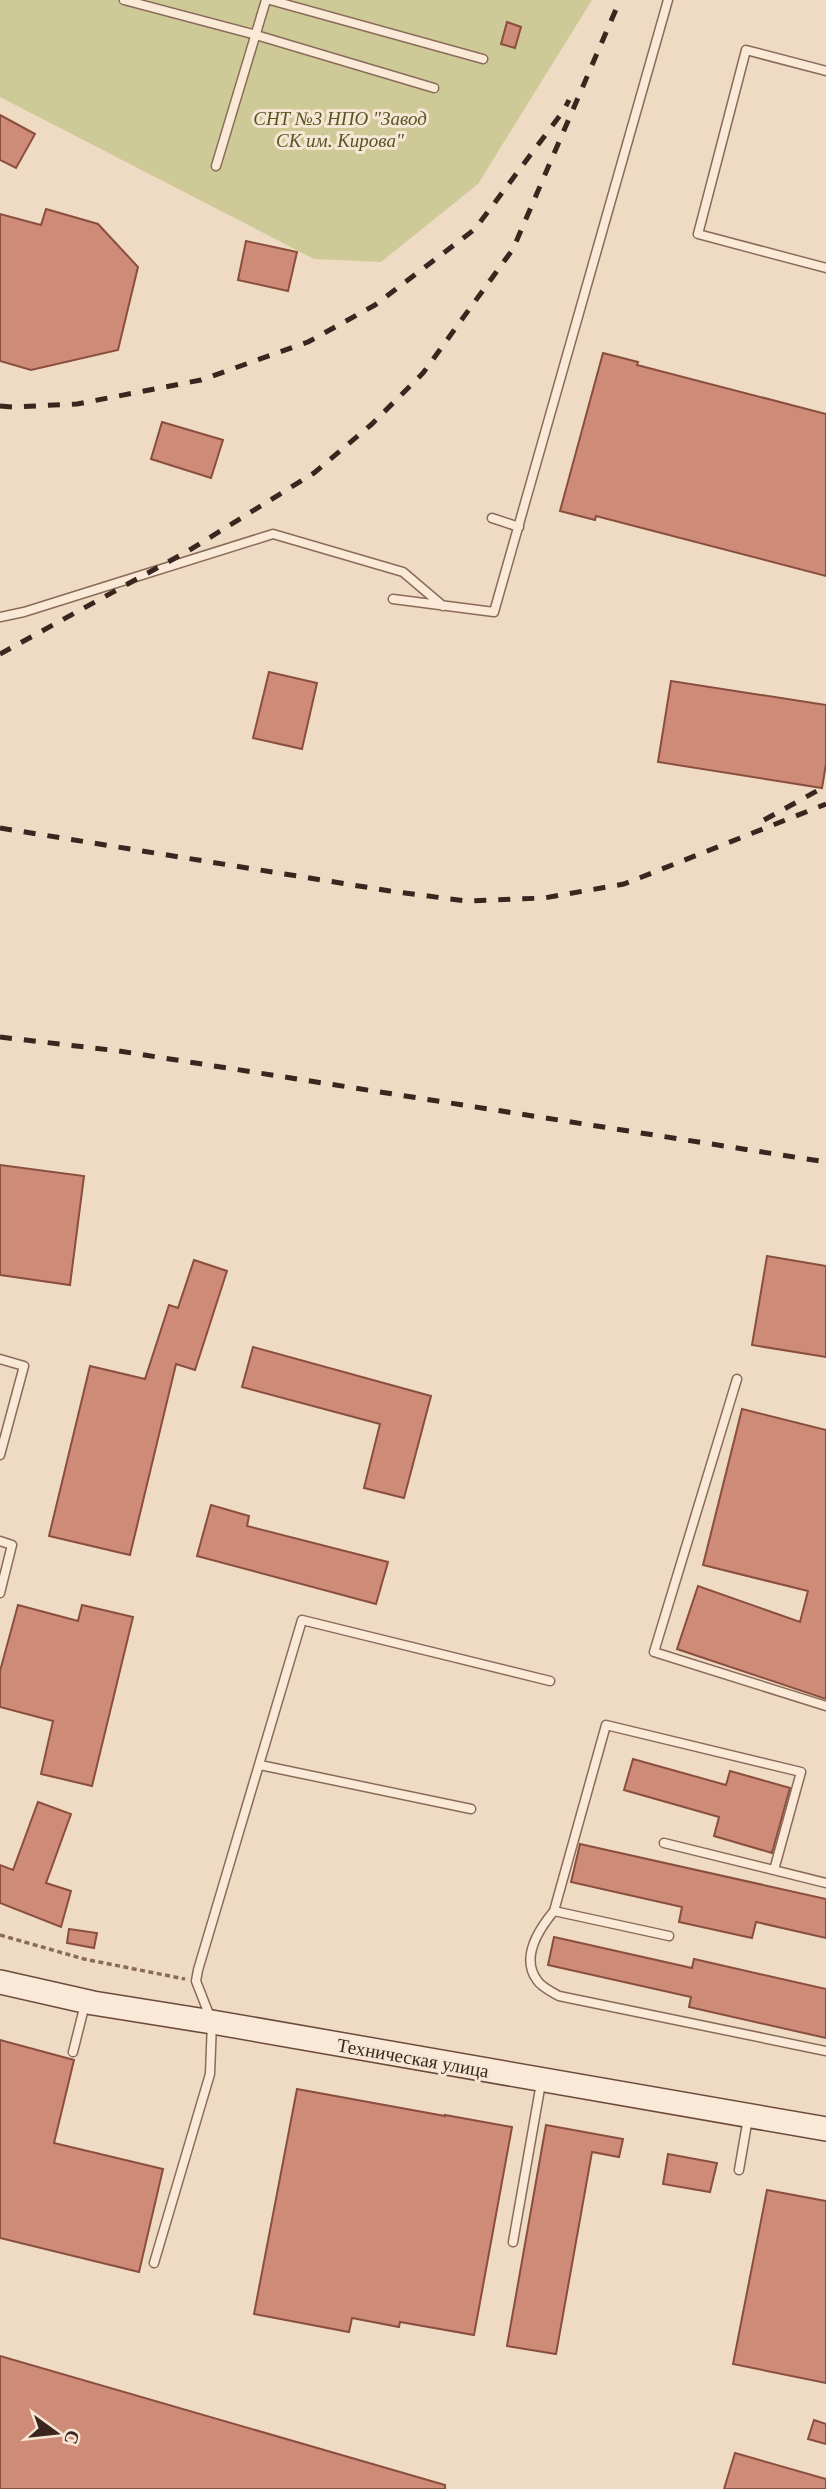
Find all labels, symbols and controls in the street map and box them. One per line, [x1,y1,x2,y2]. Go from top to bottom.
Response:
park label: СНТ №3 НПО "Завод СК им. Кирова" [253,108,427,151]
street label: Техническая улица [336,2034,491,2082]
north arrow [21,2398,91,2468]
text: С [60,2428,84,2447]

